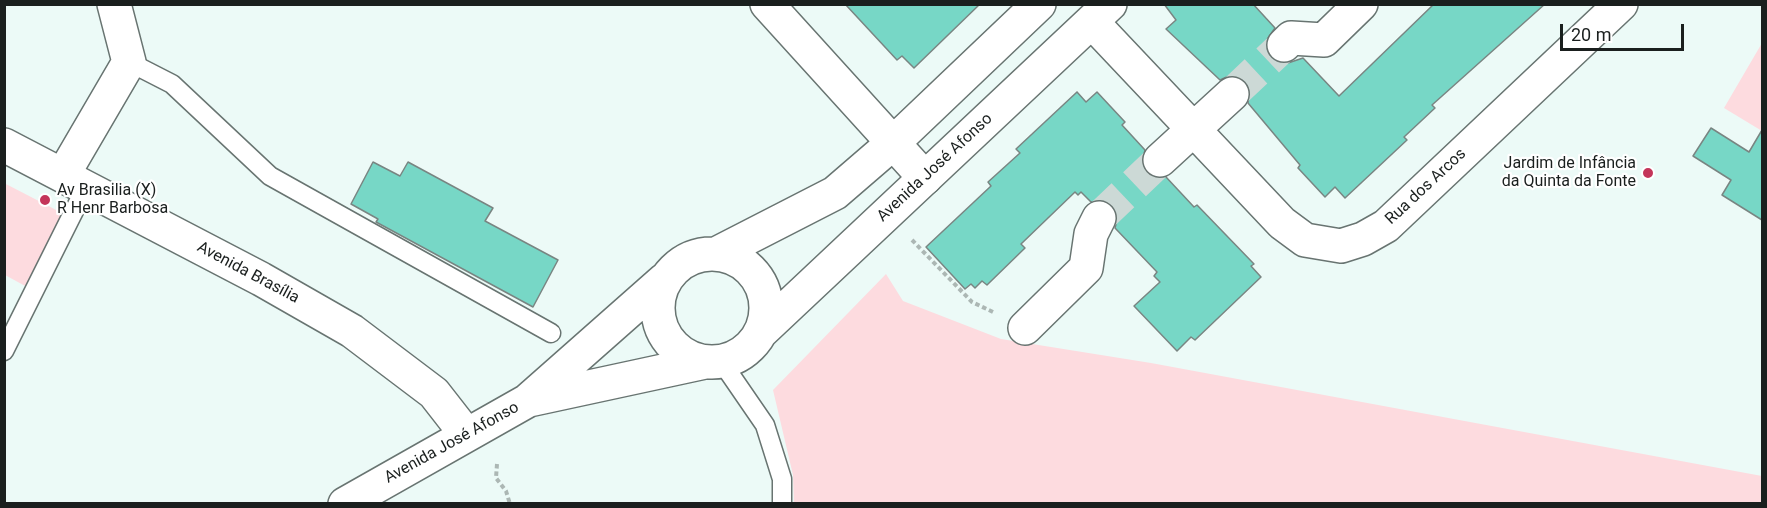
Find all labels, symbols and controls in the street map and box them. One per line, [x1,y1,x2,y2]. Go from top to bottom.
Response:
scale bar [1563,12,1688,50]
text: 20 m [1571,24,1611,45]
street label: Avenida José Afonso [873,110,997,226]
street label: Rua dos Arcos [1382,145,1470,229]
place label: Jardim de Infância da Quinta da Fonte [1502,154,1636,192]
marker: Jardim de Infância da Quinta da Fonte [1641,166,1655,180]
place label: Av Brasilia (X) R Henr Barbosa [57,181,168,219]
marker: Av Brasilia (X) R Henr Barbosa [38,193,52,207]
street label: Avenida Brasília [194,238,302,308]
street label: Avenida José Afonso [381,398,523,488]

